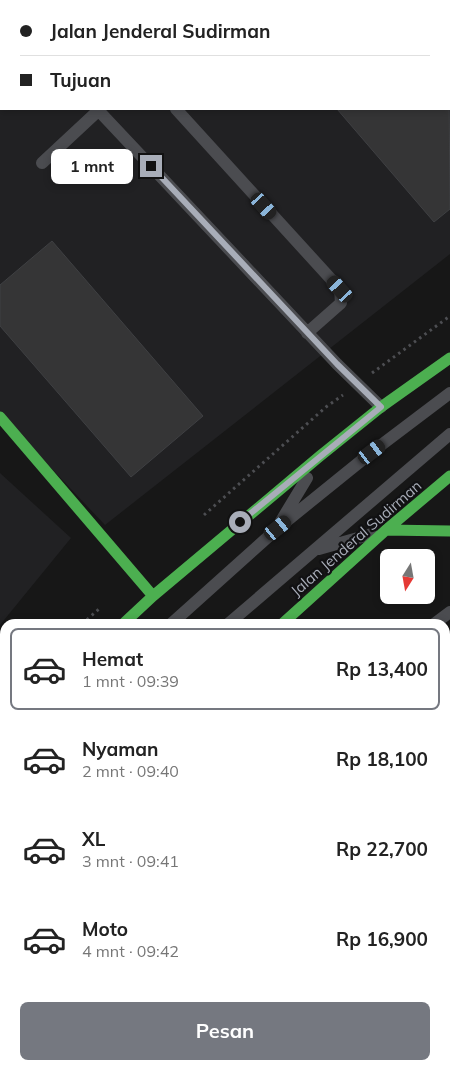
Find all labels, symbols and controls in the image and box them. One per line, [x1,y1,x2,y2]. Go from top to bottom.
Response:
text: Jalan Jenderal Sudirman [50,19,270,43]
text: Tujuan [50,68,111,92]
callout: 1 mnt [51,148,134,184]
route end [140,155,162,177]
text: 1 mnt [70,156,114,176]
car [248,190,279,222]
car [324,273,355,305]
car [355,437,388,467]
street label: Jalan Jenderal Sudirman [287,476,425,600]
route start [229,511,251,533]
car [261,513,294,543]
north arrow [380,549,435,604]
map controls [380,549,435,604]
icon: car [22,647,67,692]
text: Hemat [82,647,143,671]
text: Rp 13,400 [336,657,428,681]
text: 1 mnt · 09:39 [82,671,179,691]
icon: car [22,737,67,782]
text: Nyaman [82,737,159,761]
text: Rp 18,100 [336,747,428,771]
text: 2 mnt · 09:40 [82,761,179,781]
icon: car [22,827,67,872]
text: XL [82,827,105,851]
text: Rp 22,700 [336,837,428,861]
text: 3 mnt · 09:41 [82,851,179,871]
icon: car [22,917,67,962]
text: Moto [82,917,128,941]
text: Rp 16,900 [336,927,428,951]
text: 4 mnt · 09:42 [82,941,179,961]
button: Pesan [20,1002,430,1060]

